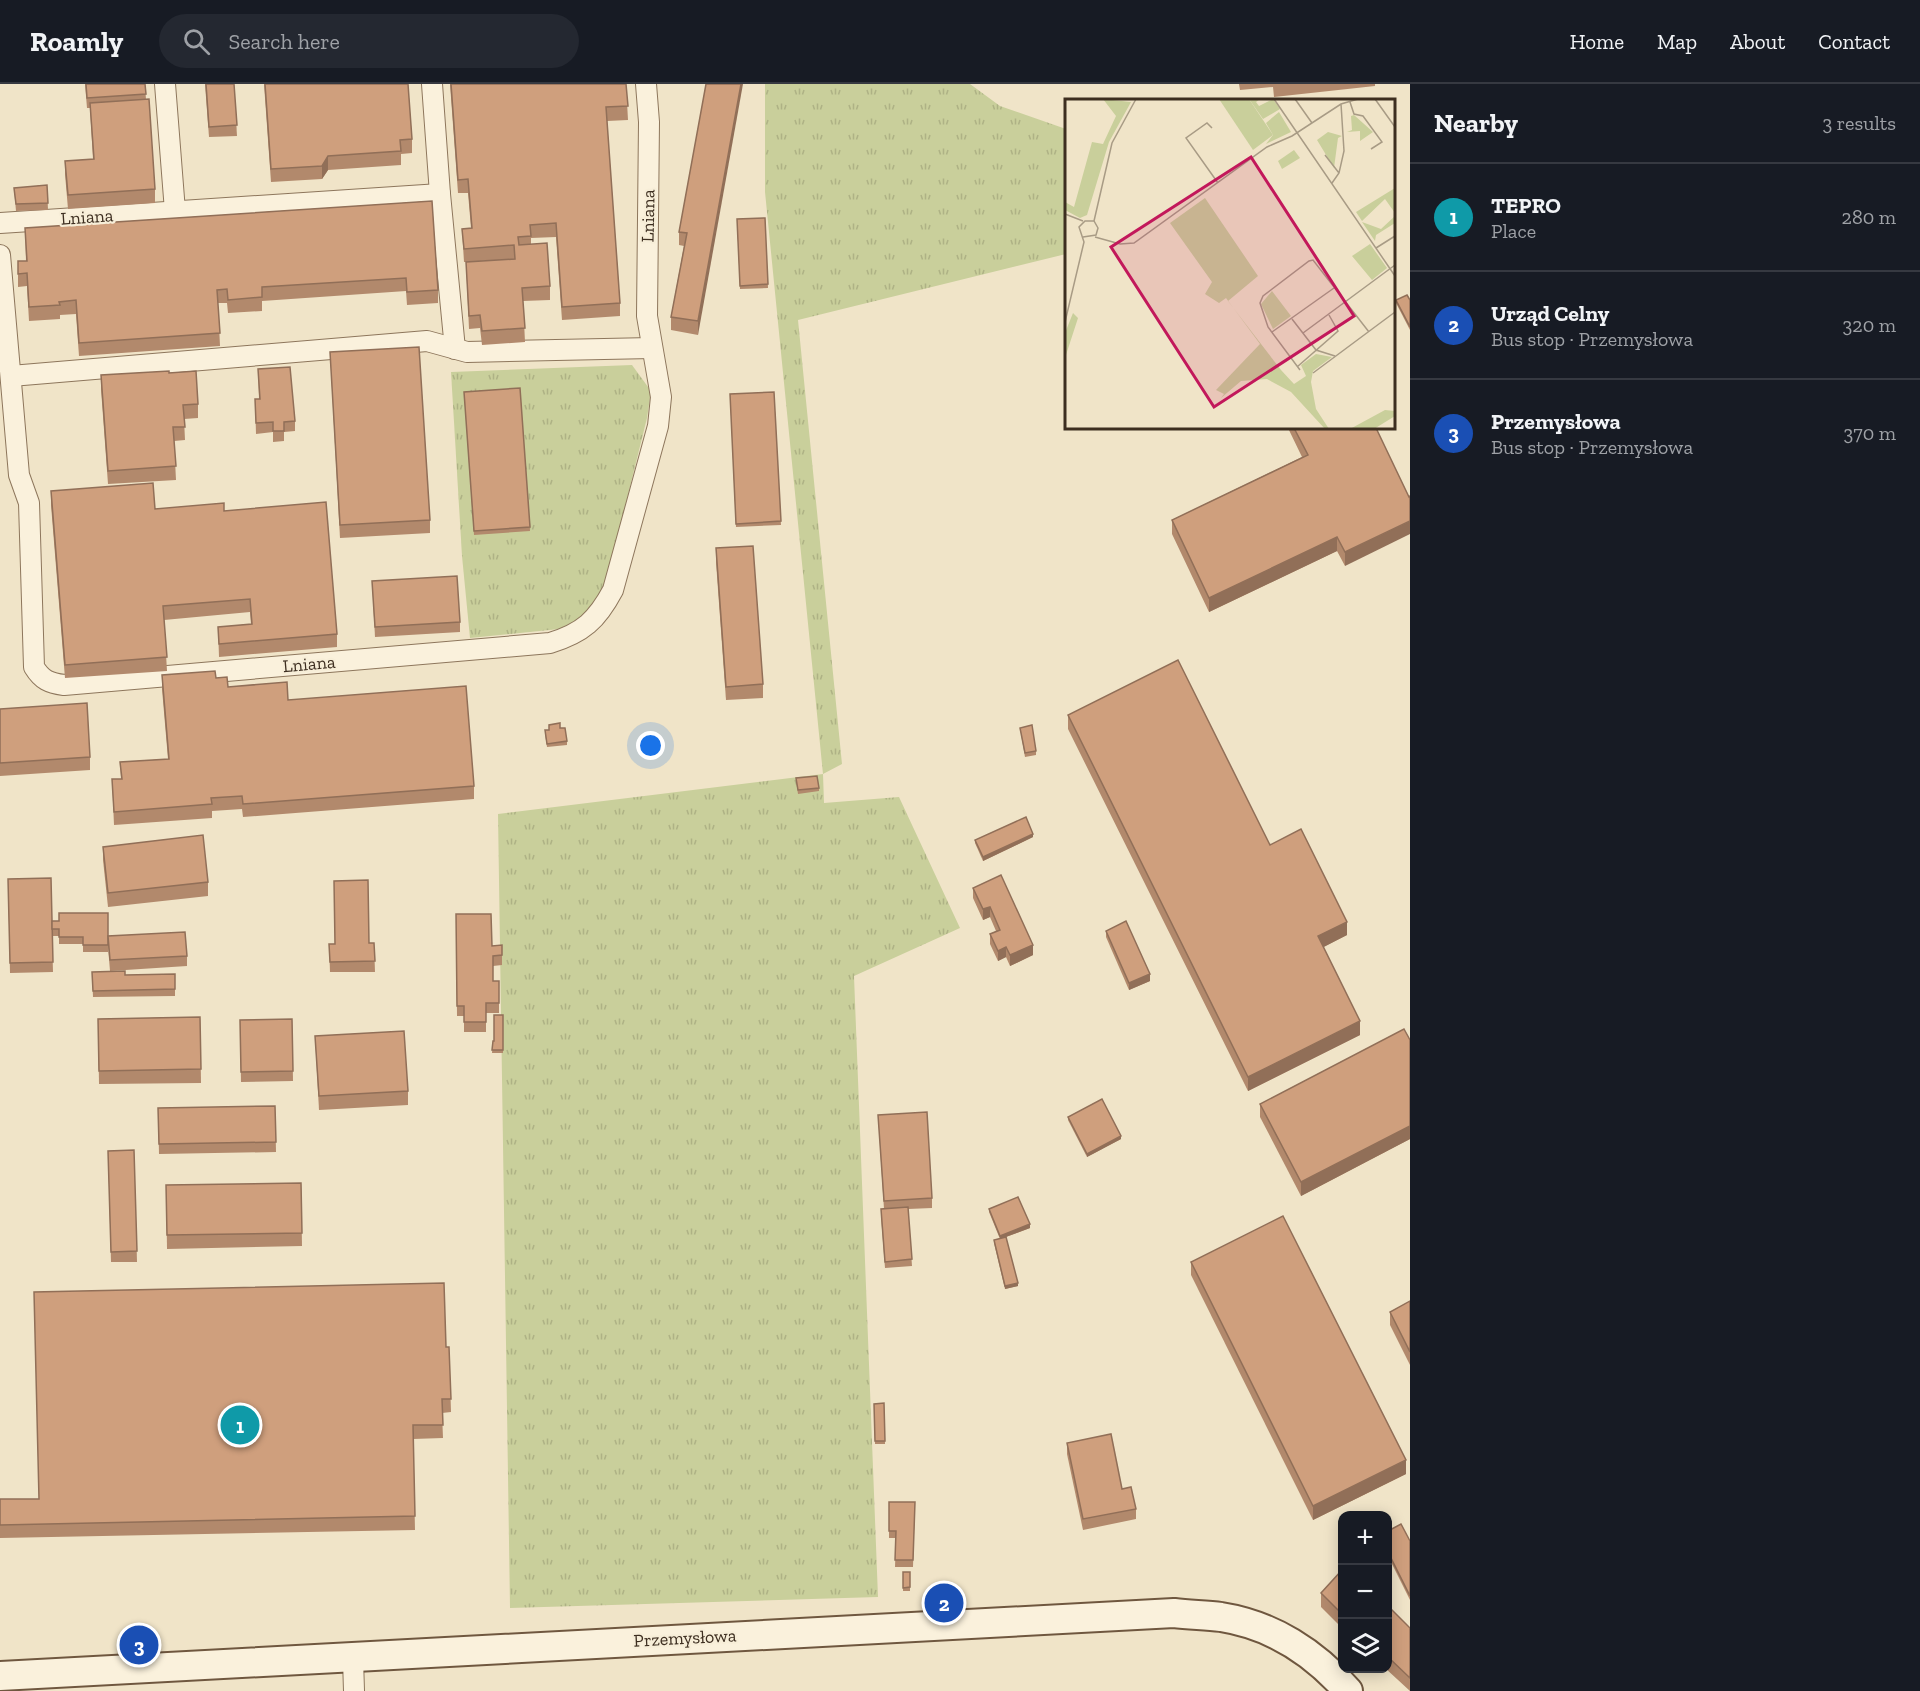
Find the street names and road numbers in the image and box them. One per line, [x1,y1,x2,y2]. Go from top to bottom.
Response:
street label: Lniana [637,189,659,243]
street label: Lniana [60,204,114,230]
street label: Lniana [282,651,337,677]
street label: Przemysłowa [633,1624,737,1652]

